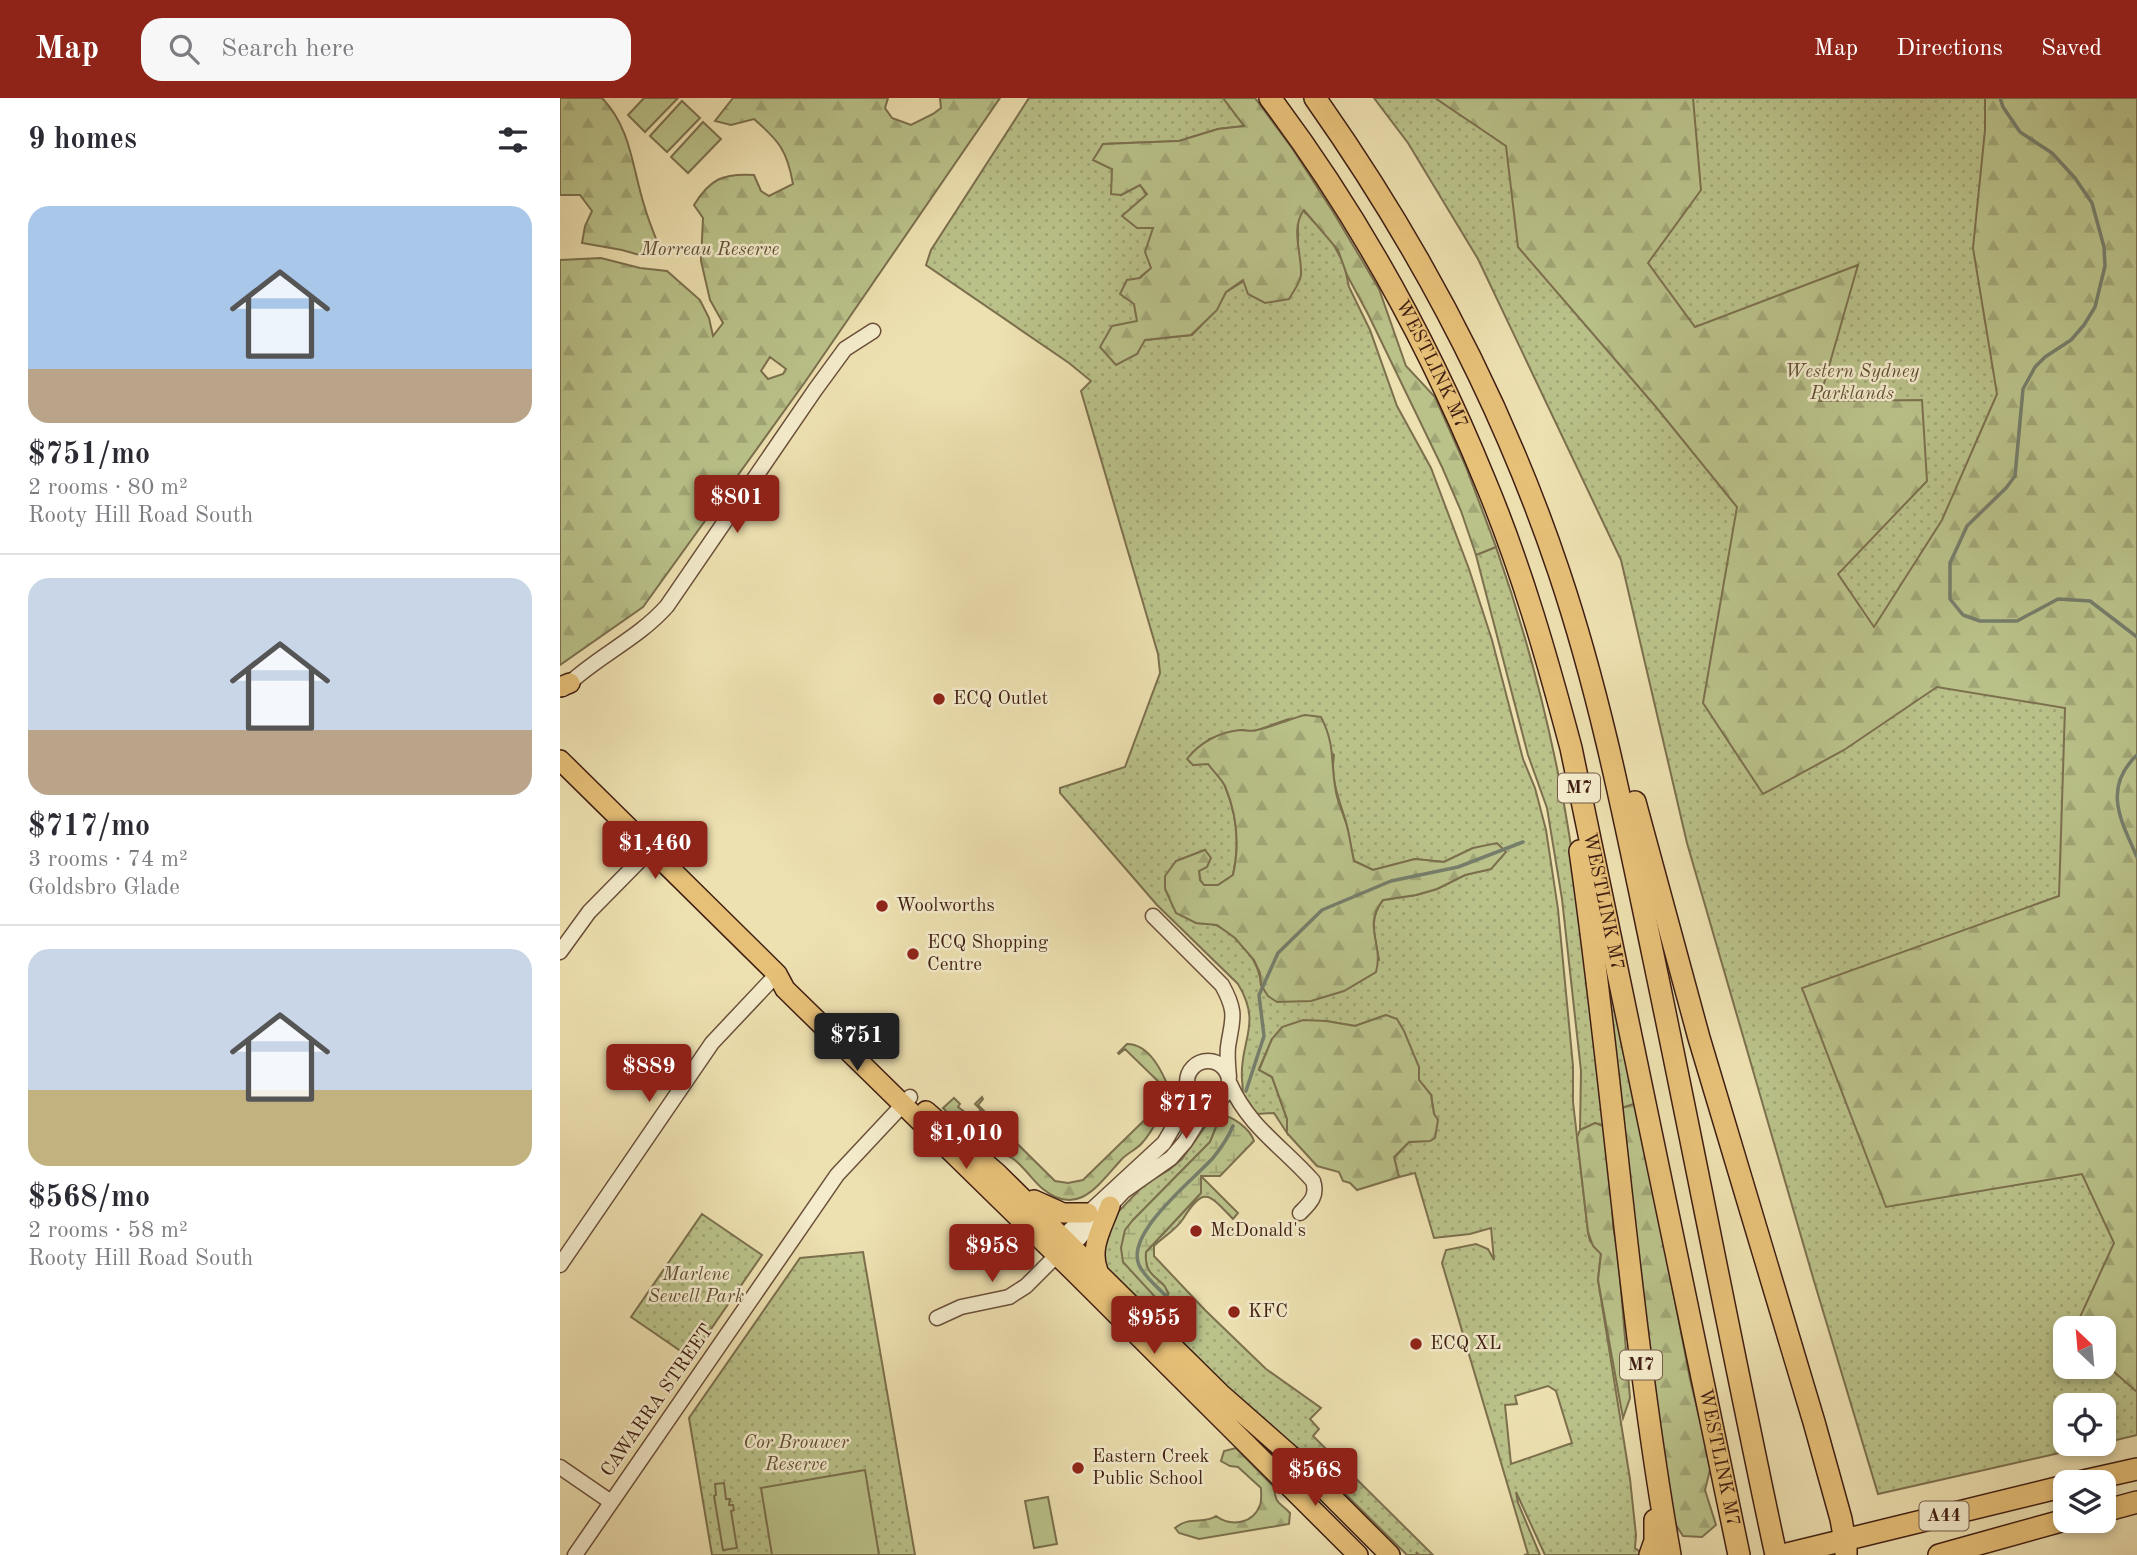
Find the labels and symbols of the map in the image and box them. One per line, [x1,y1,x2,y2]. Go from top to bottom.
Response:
park label: Morreau Reserve [640,241,779,260]
street label: WESTLINK M7 [1392,297,1471,431]
park label: Western Sydney Parklands [1785,363,1919,404]
pin: $801 [696,476,778,535]
place label: ECQ Outlet [953,690,1048,709]
marker: ECQ Outlet [931,691,947,707]
road number: M7 [1558,774,1600,802]
pin: $1,460 [598,822,712,881]
street label: WESTLINK M7 [1579,831,1627,972]
place label: Woolworths [896,897,995,916]
marker: Woolworths [874,898,890,914]
place label: ECQ Shopping Centre [927,934,1049,975]
marker: ECQ Shopping Centre [905,946,921,962]
pin: $751 [816,1014,898,1073]
pin: $889 [608,1044,690,1104]
pin: $717 [1145,1082,1227,1141]
pin: $1,010 [909,1112,1023,1171]
place label: McDonald's [1210,1222,1306,1241]
marker: McDonald's [1188,1223,1204,1239]
pin: $958 [951,1224,1033,1284]
park label: Marlene Sewell Park [648,1266,744,1307]
pin: $955 [1113,1296,1195,1356]
place label: KFC [1248,1303,1288,1322]
marker: KFC [1226,1304,1242,1320]
north arrow [2053,1316,2116,1379]
street label: CAWARRA STREET [598,1321,718,1481]
place label: ECQ XL [1430,1335,1501,1354]
marker: ECQ XL [1408,1336,1424,1352]
road number: M7 [1620,1350,1662,1380]
street label: WESTLINK M7 [1695,1387,1742,1528]
park label: Cor Brouwer Reserve [743,1434,850,1475]
place label: Eastern Creek Public School [1092,1448,1210,1489]
pin: $568 [1274,1448,1356,1508]
marker: Eastern Creek Public School [1070,1460,1086,1476]
road number: A44 [1920,1502,1968,1531]

